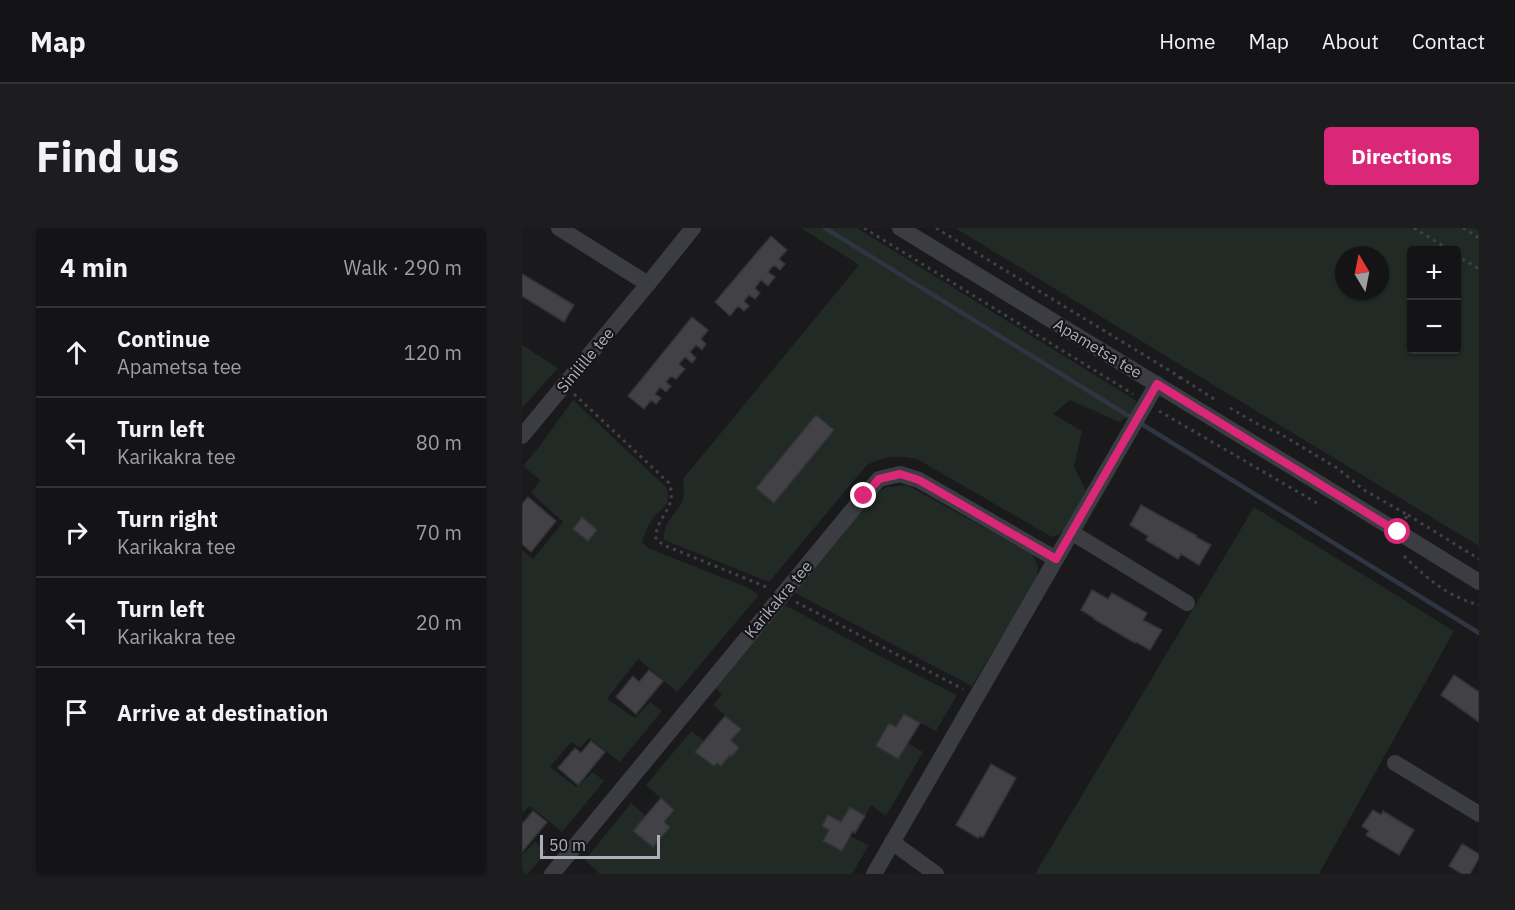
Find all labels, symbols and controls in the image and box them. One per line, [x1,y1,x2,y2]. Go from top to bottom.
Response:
text: Map [30,23,86,60]
text: Home [1159,27,1216,55]
text: Map [1249,27,1289,55]
text: About [1322,27,1379,55]
text: Contact [1412,27,1485,55]
button: Directions [1324,127,1479,185]
text: Find us [36,129,179,184]
north arrow [1335,246,1389,300]
map controls [1407,246,1461,354]
button: + [1407,246,1461,300]
text: 4 min [60,250,128,284]
text: Walk · 290 m [344,254,462,281]
button: − [1407,300,1461,354]
street label: Apametsa tee [1050,314,1146,382]
street label: Sinilille tee [552,323,618,397]
text: Continue [117,324,210,353]
icon: ahead [60,336,93,369]
text: 120 m [404,339,462,366]
text: Apametsa tee [117,353,242,380]
text: Turn left [117,414,205,443]
icon: left [60,426,93,459]
text: 80 m [416,429,462,456]
text: Karikakra tee [117,443,236,470]
route end [850,482,876,508]
text: Turn right [117,504,218,533]
icon: right [60,516,93,549]
route start [1384,518,1410,544]
text: 70 m [416,519,462,546]
text: Karikakra tee [117,533,236,560]
street label: Karikakra tee [740,556,816,642]
text: Turn left [117,594,205,623]
icon: left [60,606,93,639]
text: 20 m [416,609,462,636]
text: Karikakra tee [117,623,236,650]
icon: arrive [60,696,93,729]
text: Arrive at destination [117,698,328,727]
scale bar [540,832,660,860]
text: 50 m [549,835,586,855]

